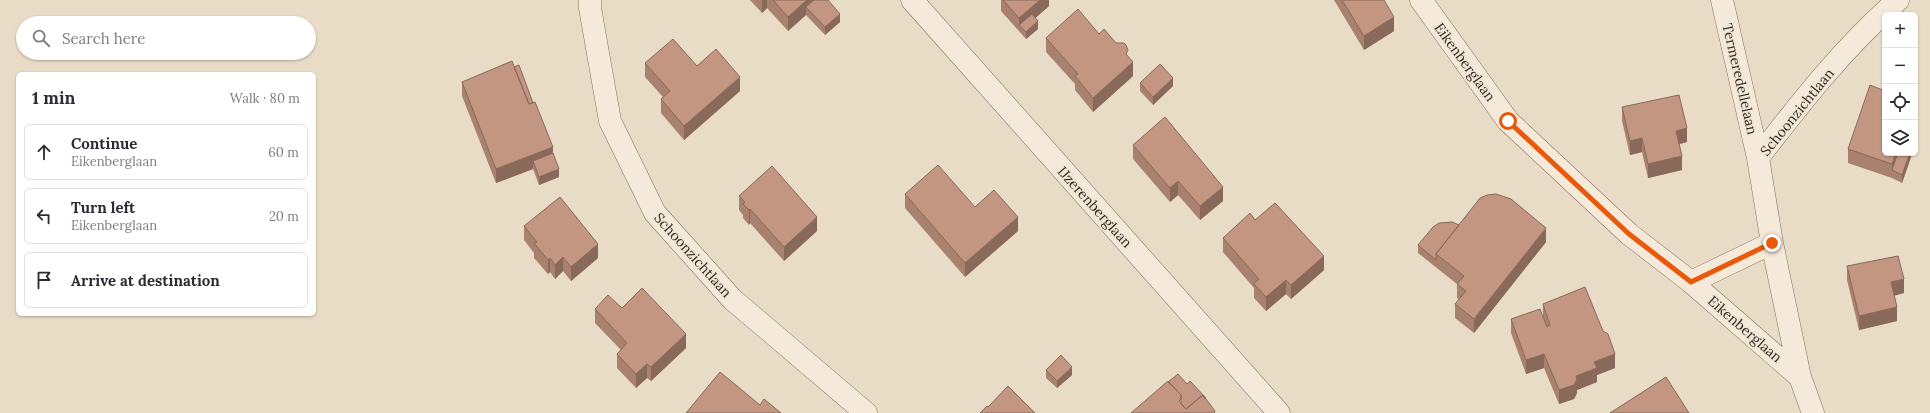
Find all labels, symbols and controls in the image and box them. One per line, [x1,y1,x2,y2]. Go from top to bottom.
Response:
map controls [1882,12,1918,156]
button: + [1882,12,1918,48]
search box [16,16,316,60]
street label: Eikenberglaan [1430,19,1500,105]
street label: Termeredellelaan [1718,22,1762,137]
icon: search [30,27,52,49]
text: Search here [62,29,145,48]
button: − [1882,48,1918,84]
street label: Schoonzichtlaan [1756,64,1838,159]
button: locate [1882,84,1918,120]
text: 1 min [32,87,75,109]
text: Walk · 80 m [230,90,300,107]
route start [1499,112,1517,130]
button: layers [1882,120,1918,156]
text: Continue [71,134,137,153]
icon: ahead [33,141,55,163]
text: 60 m [268,144,299,161]
text: Eikenberglaan [71,153,157,170]
street label: IJzerenberglaan [1054,163,1136,252]
text: Turn left [71,198,135,217]
icon: left [33,205,55,227]
text: 20 m [269,208,299,225]
street label: Schoonzichtlaan [650,209,736,301]
text: Eikenberglaan [71,217,157,234]
route end [1763,234,1781,252]
icon: arrive [33,269,55,291]
text: Arrive at destination [71,271,220,290]
street label: Eikenberglaan [1704,292,1786,367]

